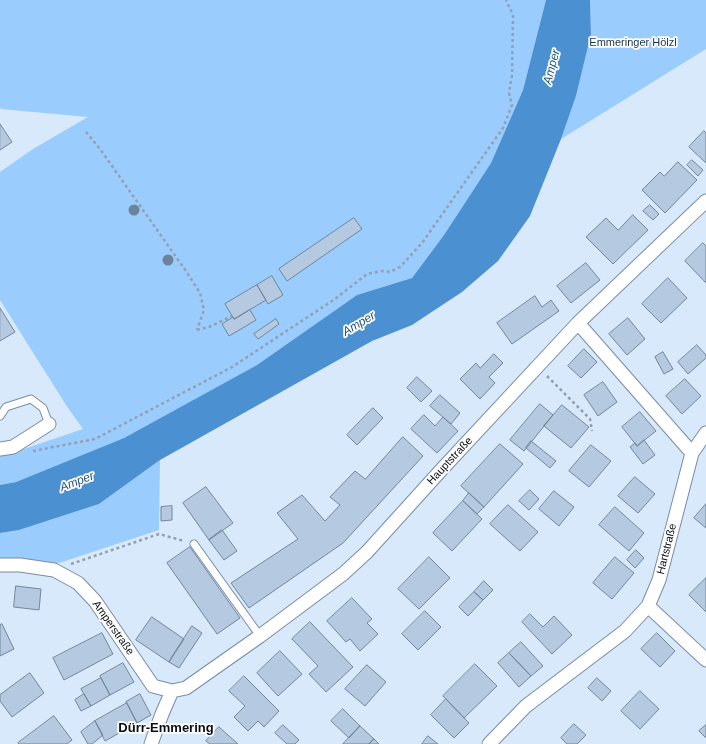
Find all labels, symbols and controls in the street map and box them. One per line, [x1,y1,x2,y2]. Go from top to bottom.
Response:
park label: Emmeringer Hölzl [589,36,677,50]
water label: Amper [540,48,564,86]
water label: Amper [340,309,378,339]
street label: Hauptstraße [425,434,475,488]
water label: Amper [58,469,96,495]
street label: Hartstraße [654,522,680,576]
street label: Amperstraße [89,598,137,658]
district label: Dürr-Emmering [118,720,214,736]

